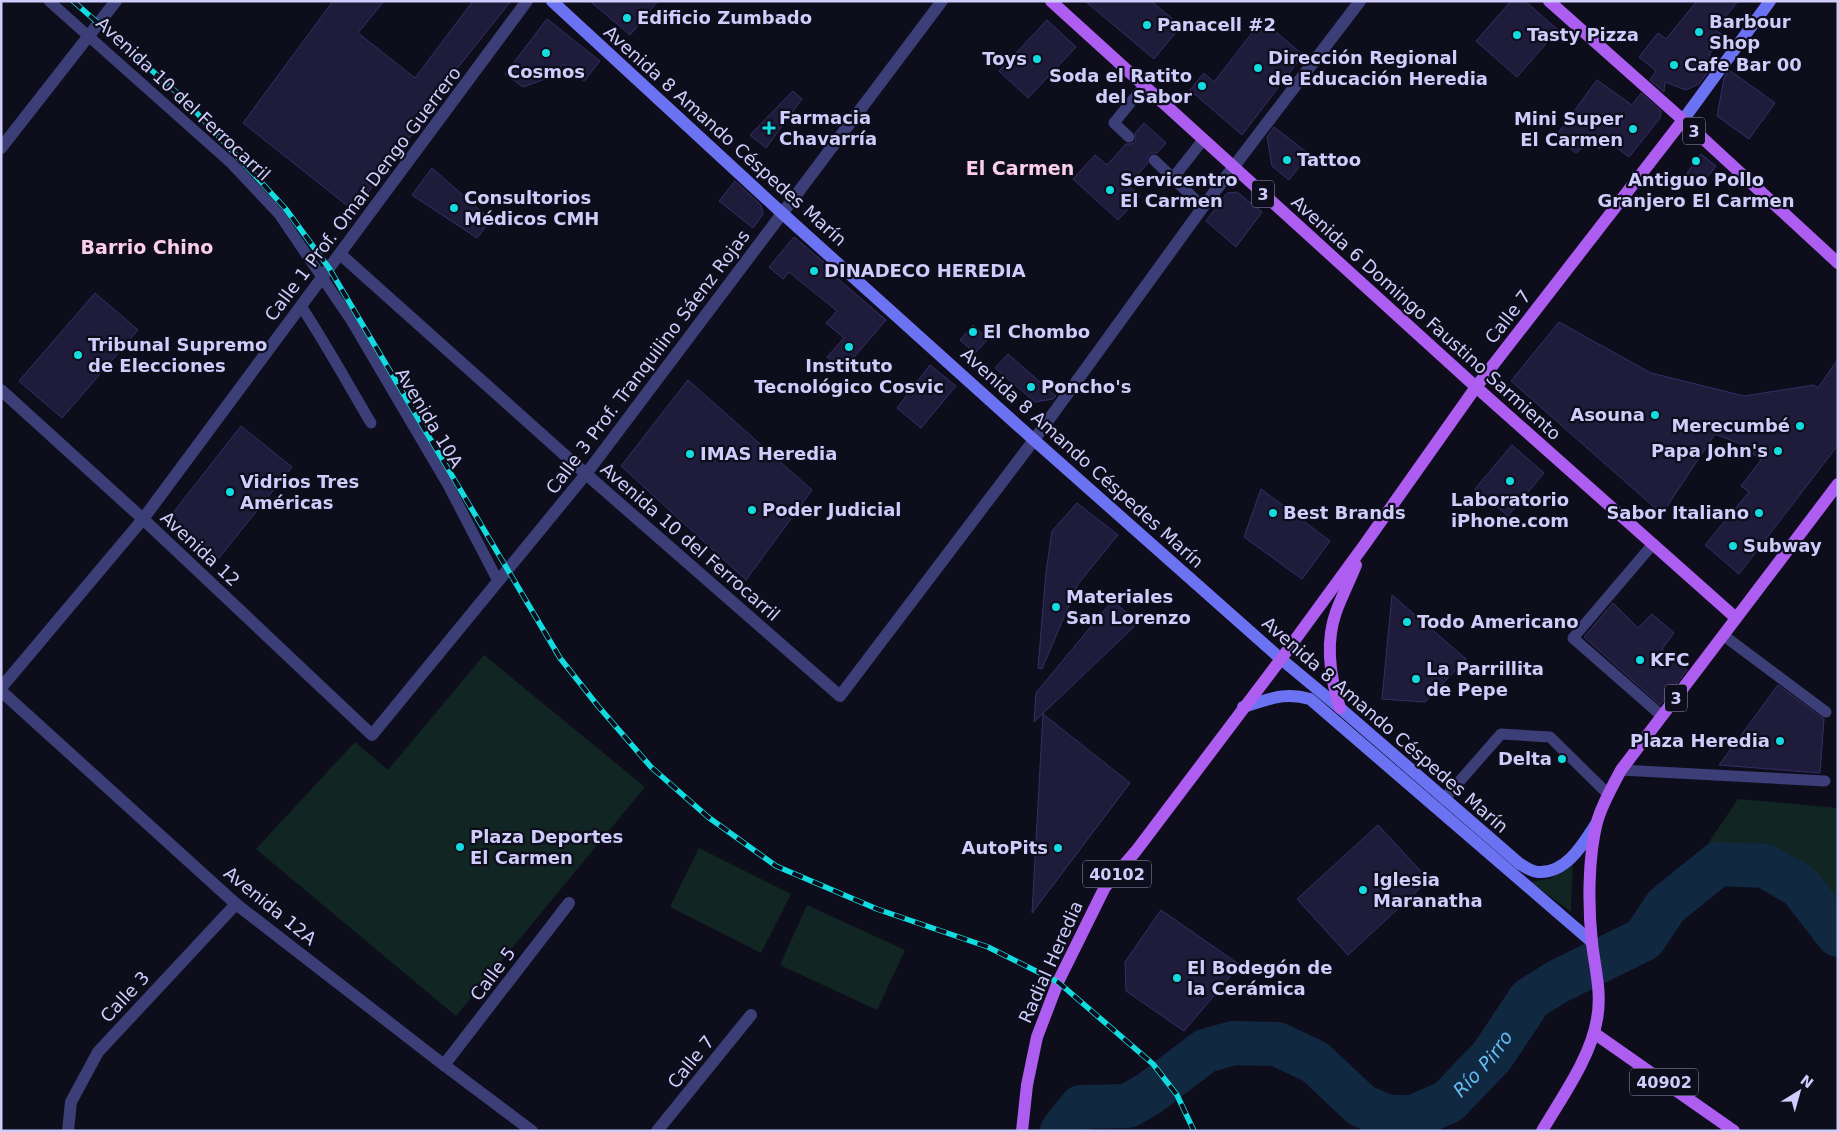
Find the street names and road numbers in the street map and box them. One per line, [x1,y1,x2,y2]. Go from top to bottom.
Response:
street label: Avenida 10 del Ferrocarril [92,12,275,185]
street label: Avenida 8 Amando Céspedes Marín [600,21,851,250]
street label: Calle 1 Prof. Omar Dengo Guerrero [260,63,465,325]
road number: 3 [1683,118,1705,144]
road number: 3 [1252,180,1274,208]
street label: Avenida 6 Domingo Faustino Sarmiento [1287,191,1565,444]
street label: Calle 3 Prof. Tranquilino Sáenz Rojas [541,226,754,498]
street label: Calle 7 [1480,286,1535,348]
street label: Avenida 8 Amando Céspedes Marín [957,343,1208,572]
street label: Avenida 10A [391,364,468,472]
street label: Avenida 10 del Ferrocarril [597,458,784,625]
street label: Avenida 12 [156,507,244,591]
street label: Avenida 8 Amando Céspedes Marín [1258,612,1512,837]
road number: 3 [1665,684,1687,711]
road number: 40102 [1083,861,1151,888]
street label: Avenida 12A [220,862,321,950]
street label: Radial Heredia [1014,897,1087,1026]
street label: Calle 5 [466,943,520,1005]
street label: Calle 3 [96,967,153,1026]
street label: Calle 7 [663,1031,718,1092]
road number: 40902 [1630,1068,1698,1096]

